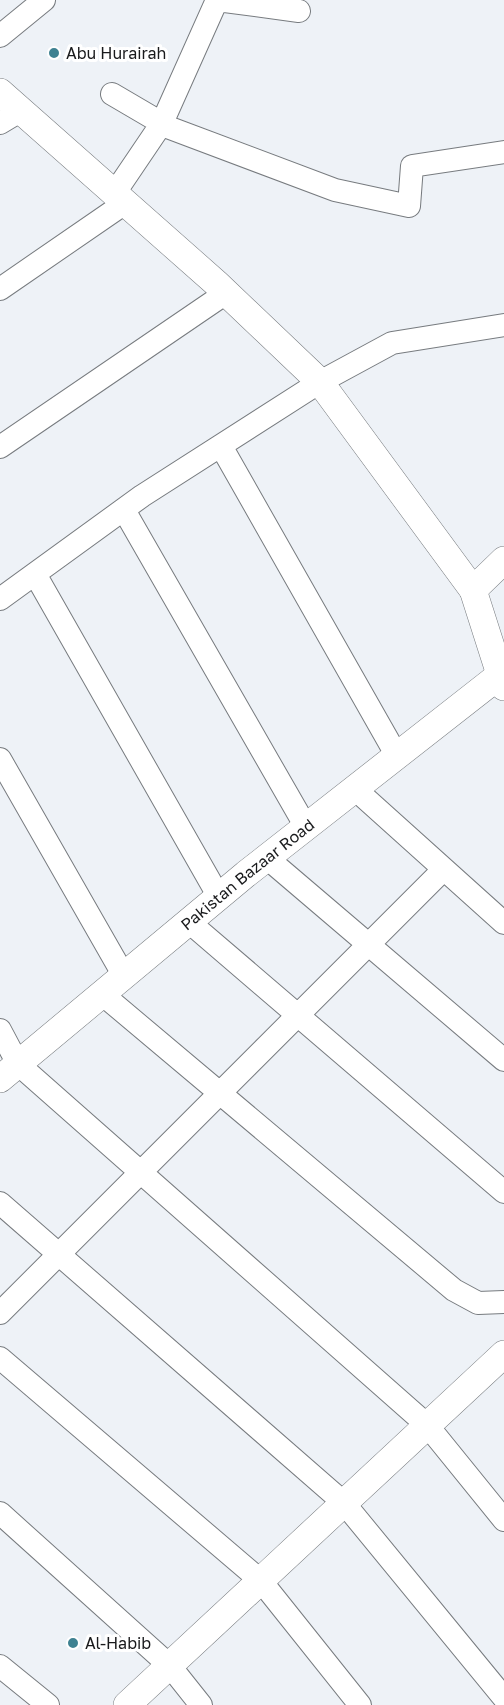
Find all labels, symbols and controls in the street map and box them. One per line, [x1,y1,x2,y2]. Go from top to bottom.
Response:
place label: Abu Hurairah [66,43,166,63]
marker: Abu Hurairah [47,46,61,60]
street label: Pakistan Bazaar Road [176,814,318,934]
place label: Al-Habib [85,1633,151,1653]
marker: Al-Habib [66,1636,80,1650]

